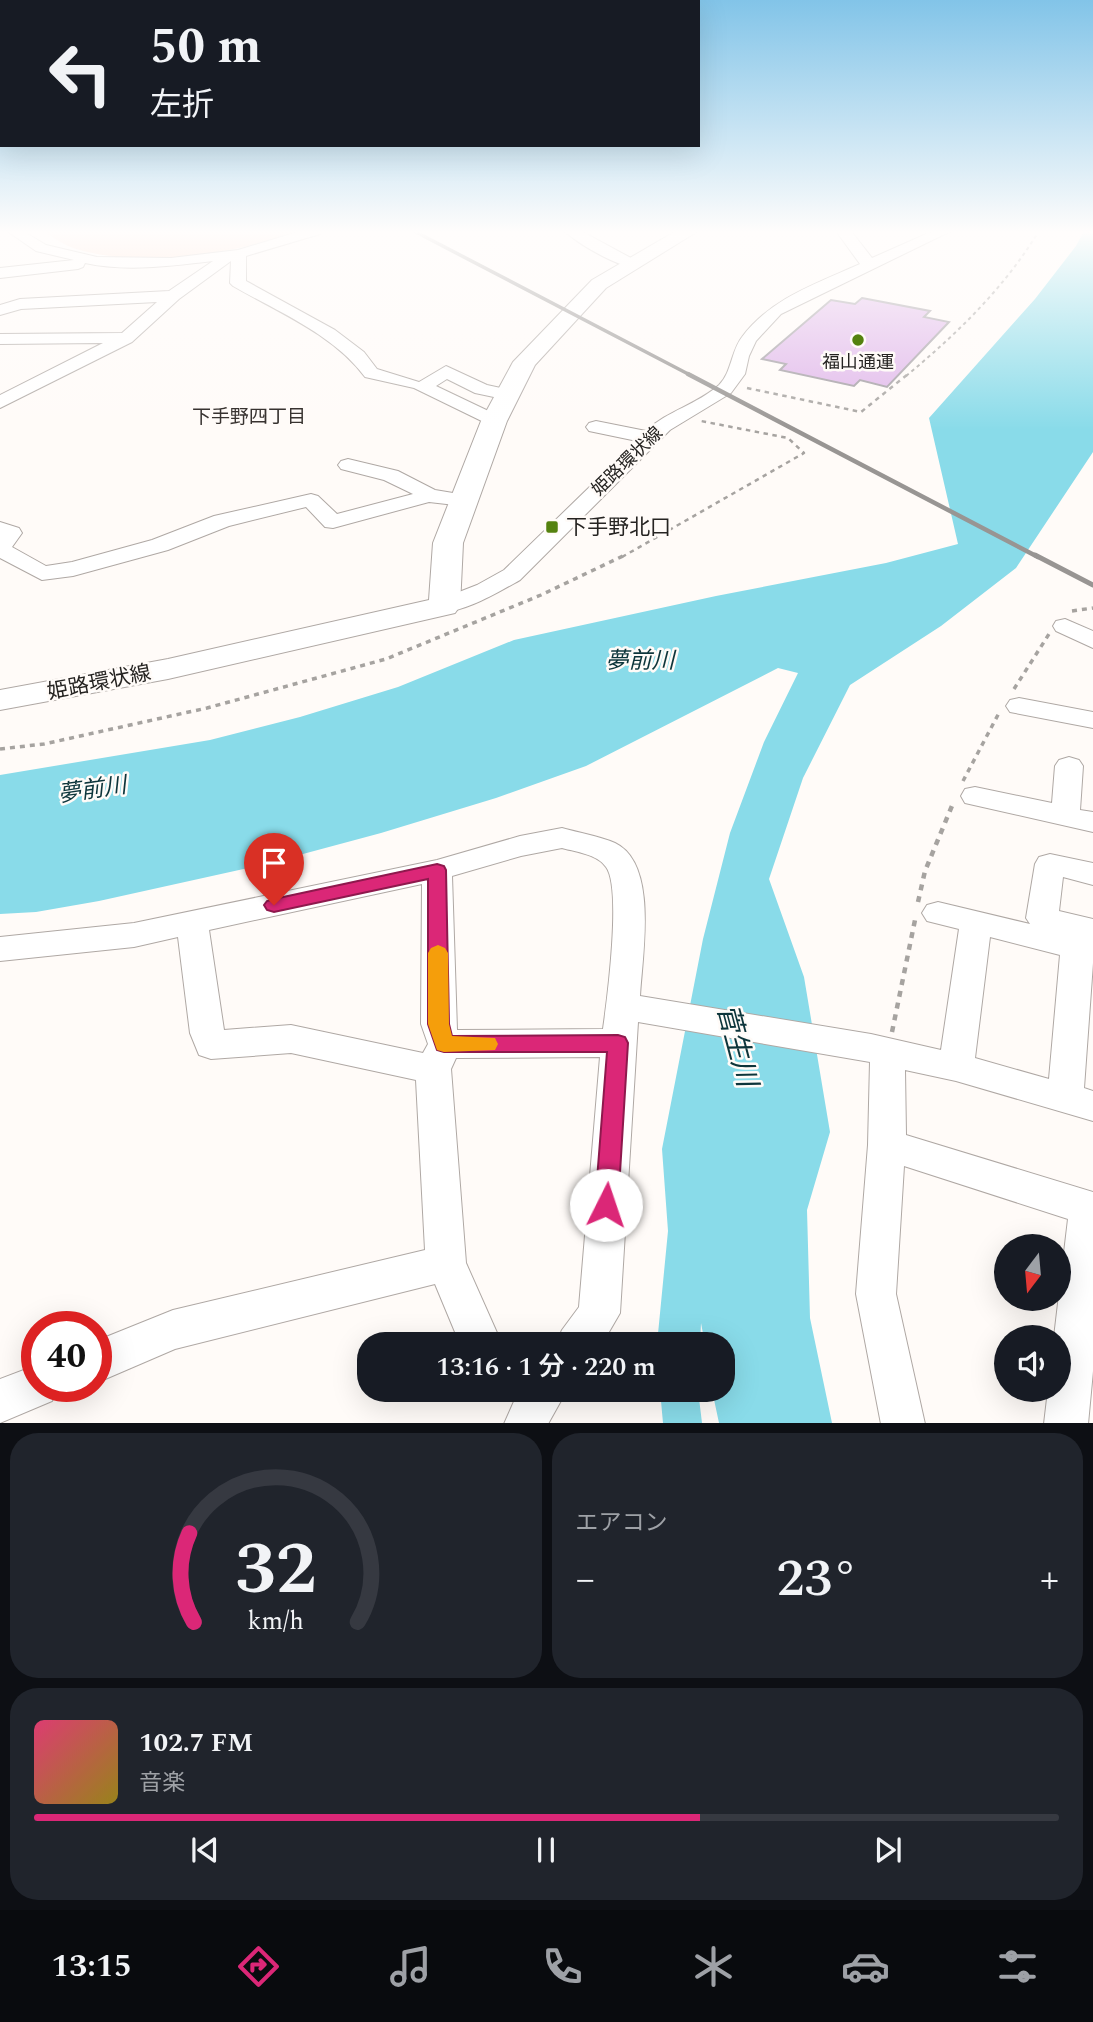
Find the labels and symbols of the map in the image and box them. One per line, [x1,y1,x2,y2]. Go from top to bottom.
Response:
marker: 福山通運 [850,332,866,348]
place label: 福山通運 [822,349,894,376]
district label: 下手野四丁目 [192,403,306,432]
street label: 姫路環状線 [586,420,669,502]
place label: 下手野北口 [566,512,671,544]
marker: 下手野北口 [544,519,560,535]
water label: 夢前川 [606,644,678,679]
street label: 姫路環状線 [45,657,154,709]
water label: 夢前川 [56,768,132,813]
pin [244,833,304,905]
water label: 菅生川 [705,999,769,1094]
position arrow [569,1168,643,1242]
north arrow [994,1234,1071,1311]
speed limit sign: 40 [21,1311,112,1402]

